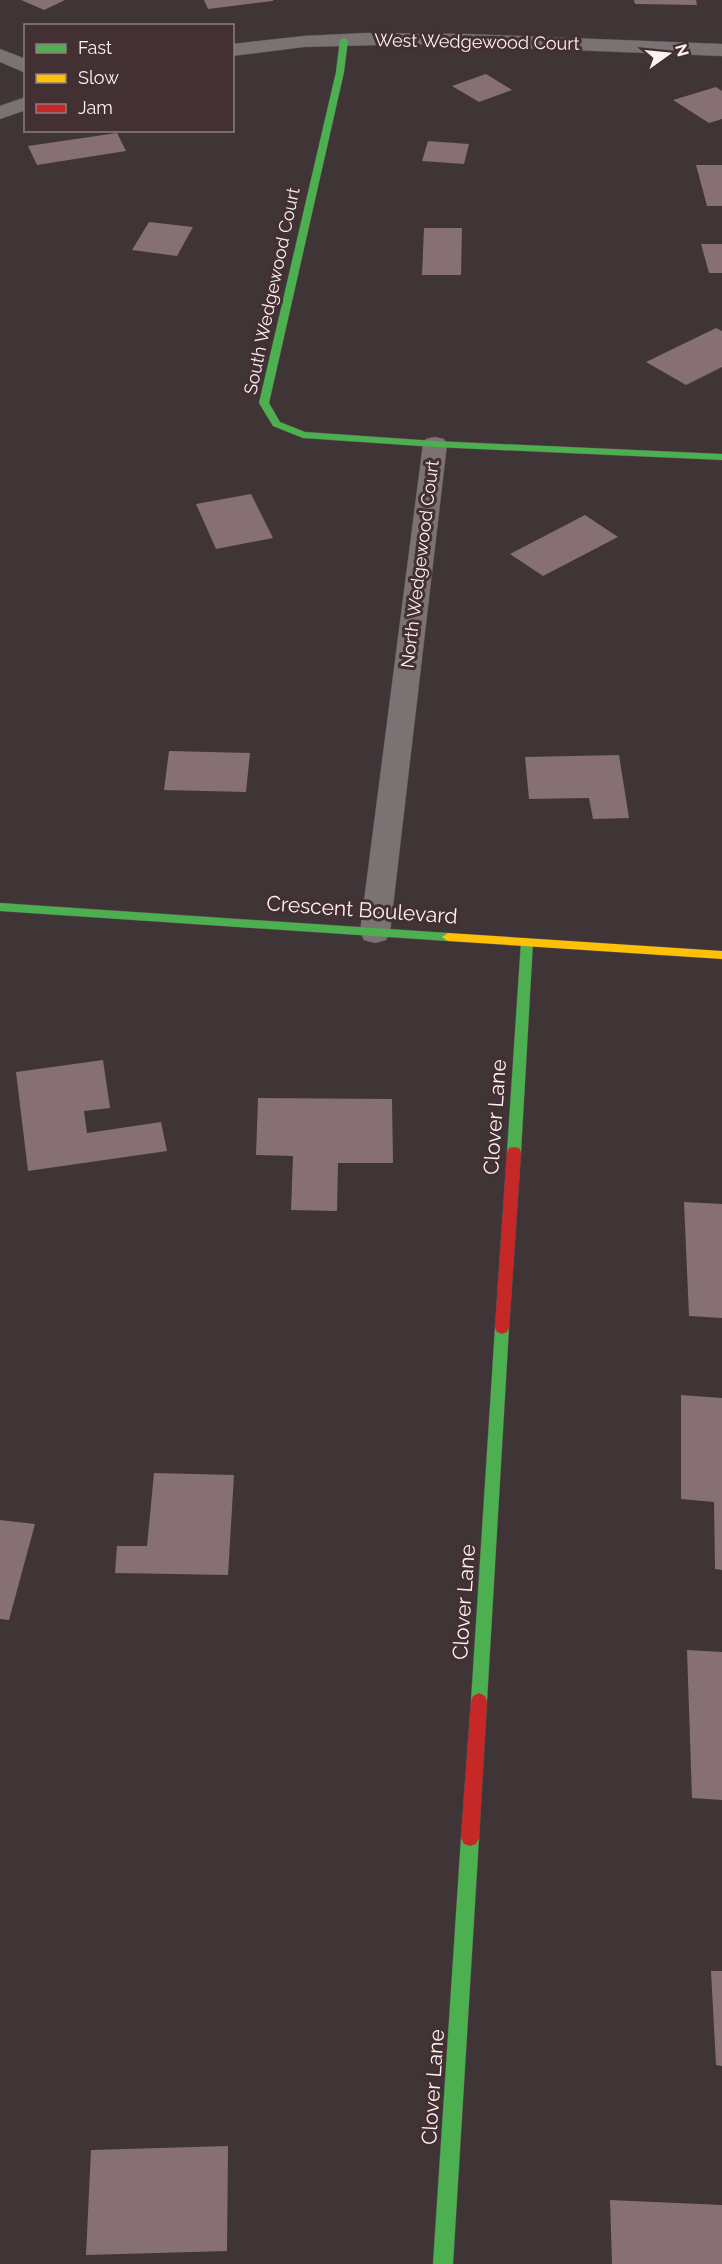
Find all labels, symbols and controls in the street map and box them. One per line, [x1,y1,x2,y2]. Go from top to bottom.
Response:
legend [24,24,234,132]
north arrow [638,24,698,84]
street label: West Wedgewood Court [374,29,580,54]
text: Fast [78,37,112,58]
text: N [671,42,693,59]
text: Slow [78,67,119,88]
text: Jam [78,97,113,118]
street label: South Wedgewood Court [239,185,304,396]
street label: North Wedgewood Court [396,459,443,669]
street label: Crescent Boulevard [266,890,458,929]
street label: Clover Lane [478,1058,511,1176]
street label: Clover Lane [447,1543,480,1661]
street label: Clover Lane [416,2028,449,2146]

